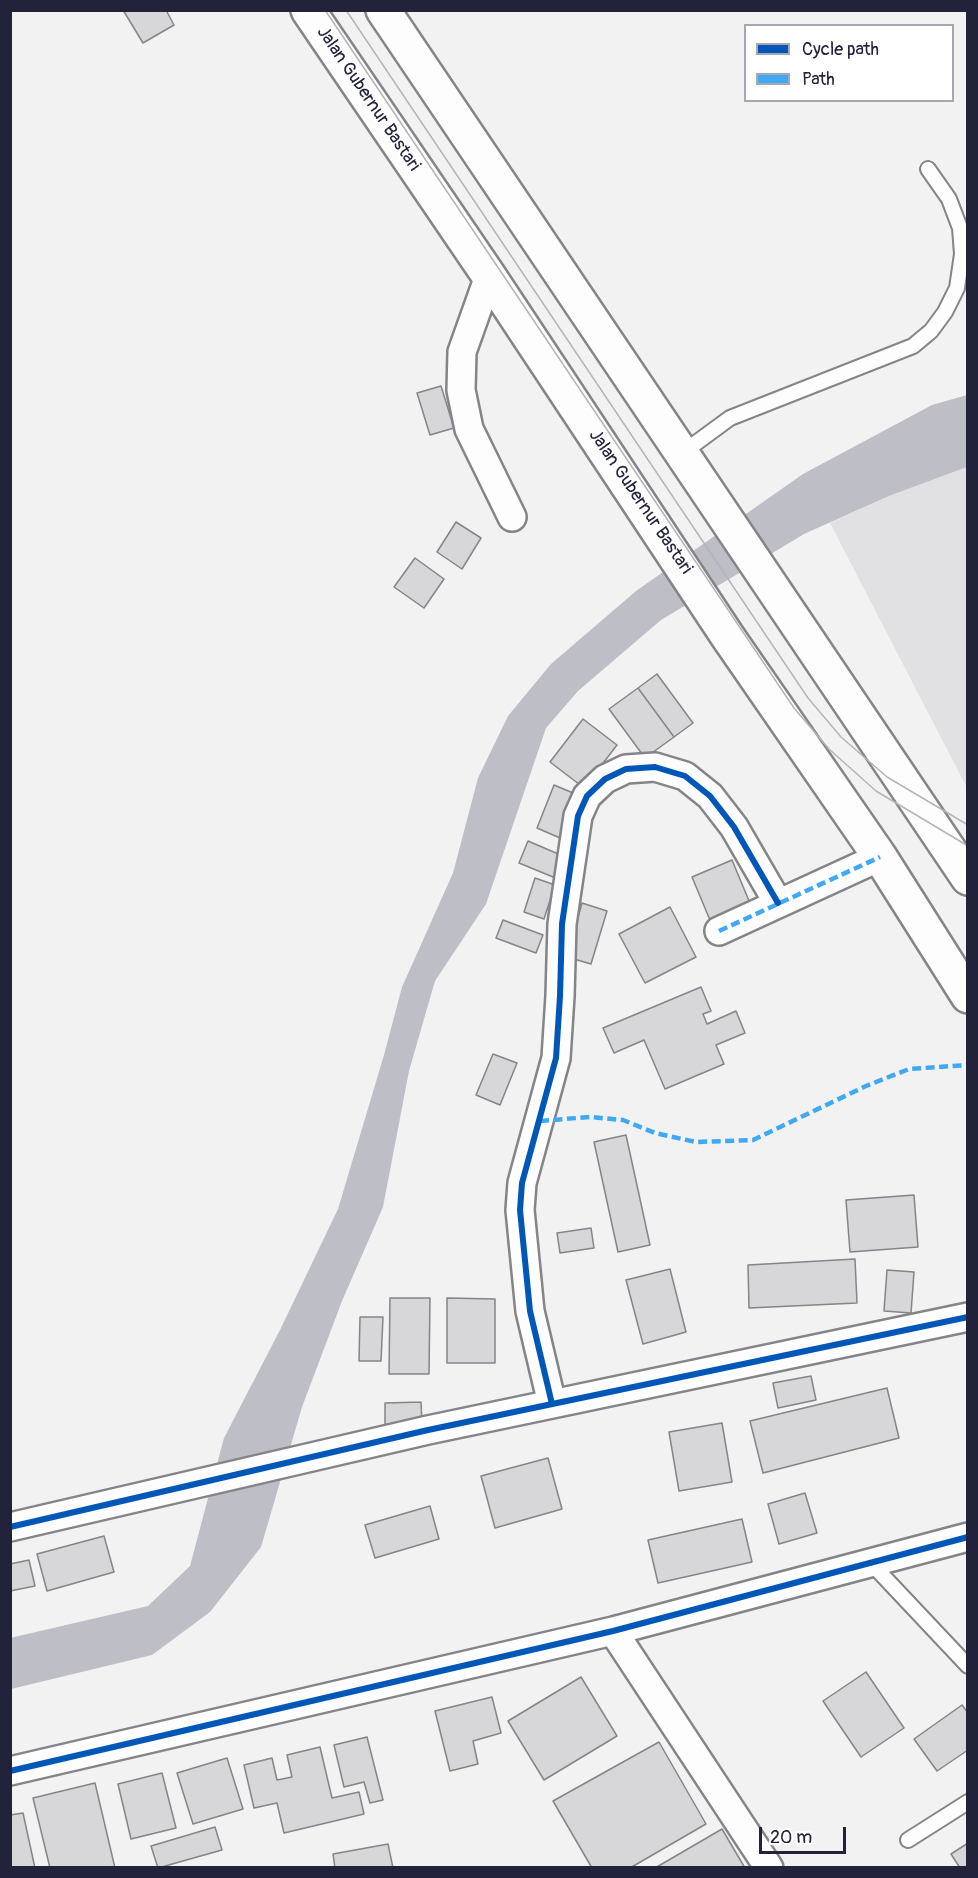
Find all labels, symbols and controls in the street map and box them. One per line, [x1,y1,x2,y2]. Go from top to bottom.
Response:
street label: Jalan Gubernur Bastari [312,23,424,175]
legend [744,24,954,102]
text: Cycle path [802,38,879,61]
text: Path [802,68,835,91]
street label: Jalan Gubernur Bastari [584,426,696,578]
scale bar [762,1815,849,1853]
text: 20 m [770,1826,812,1849]

